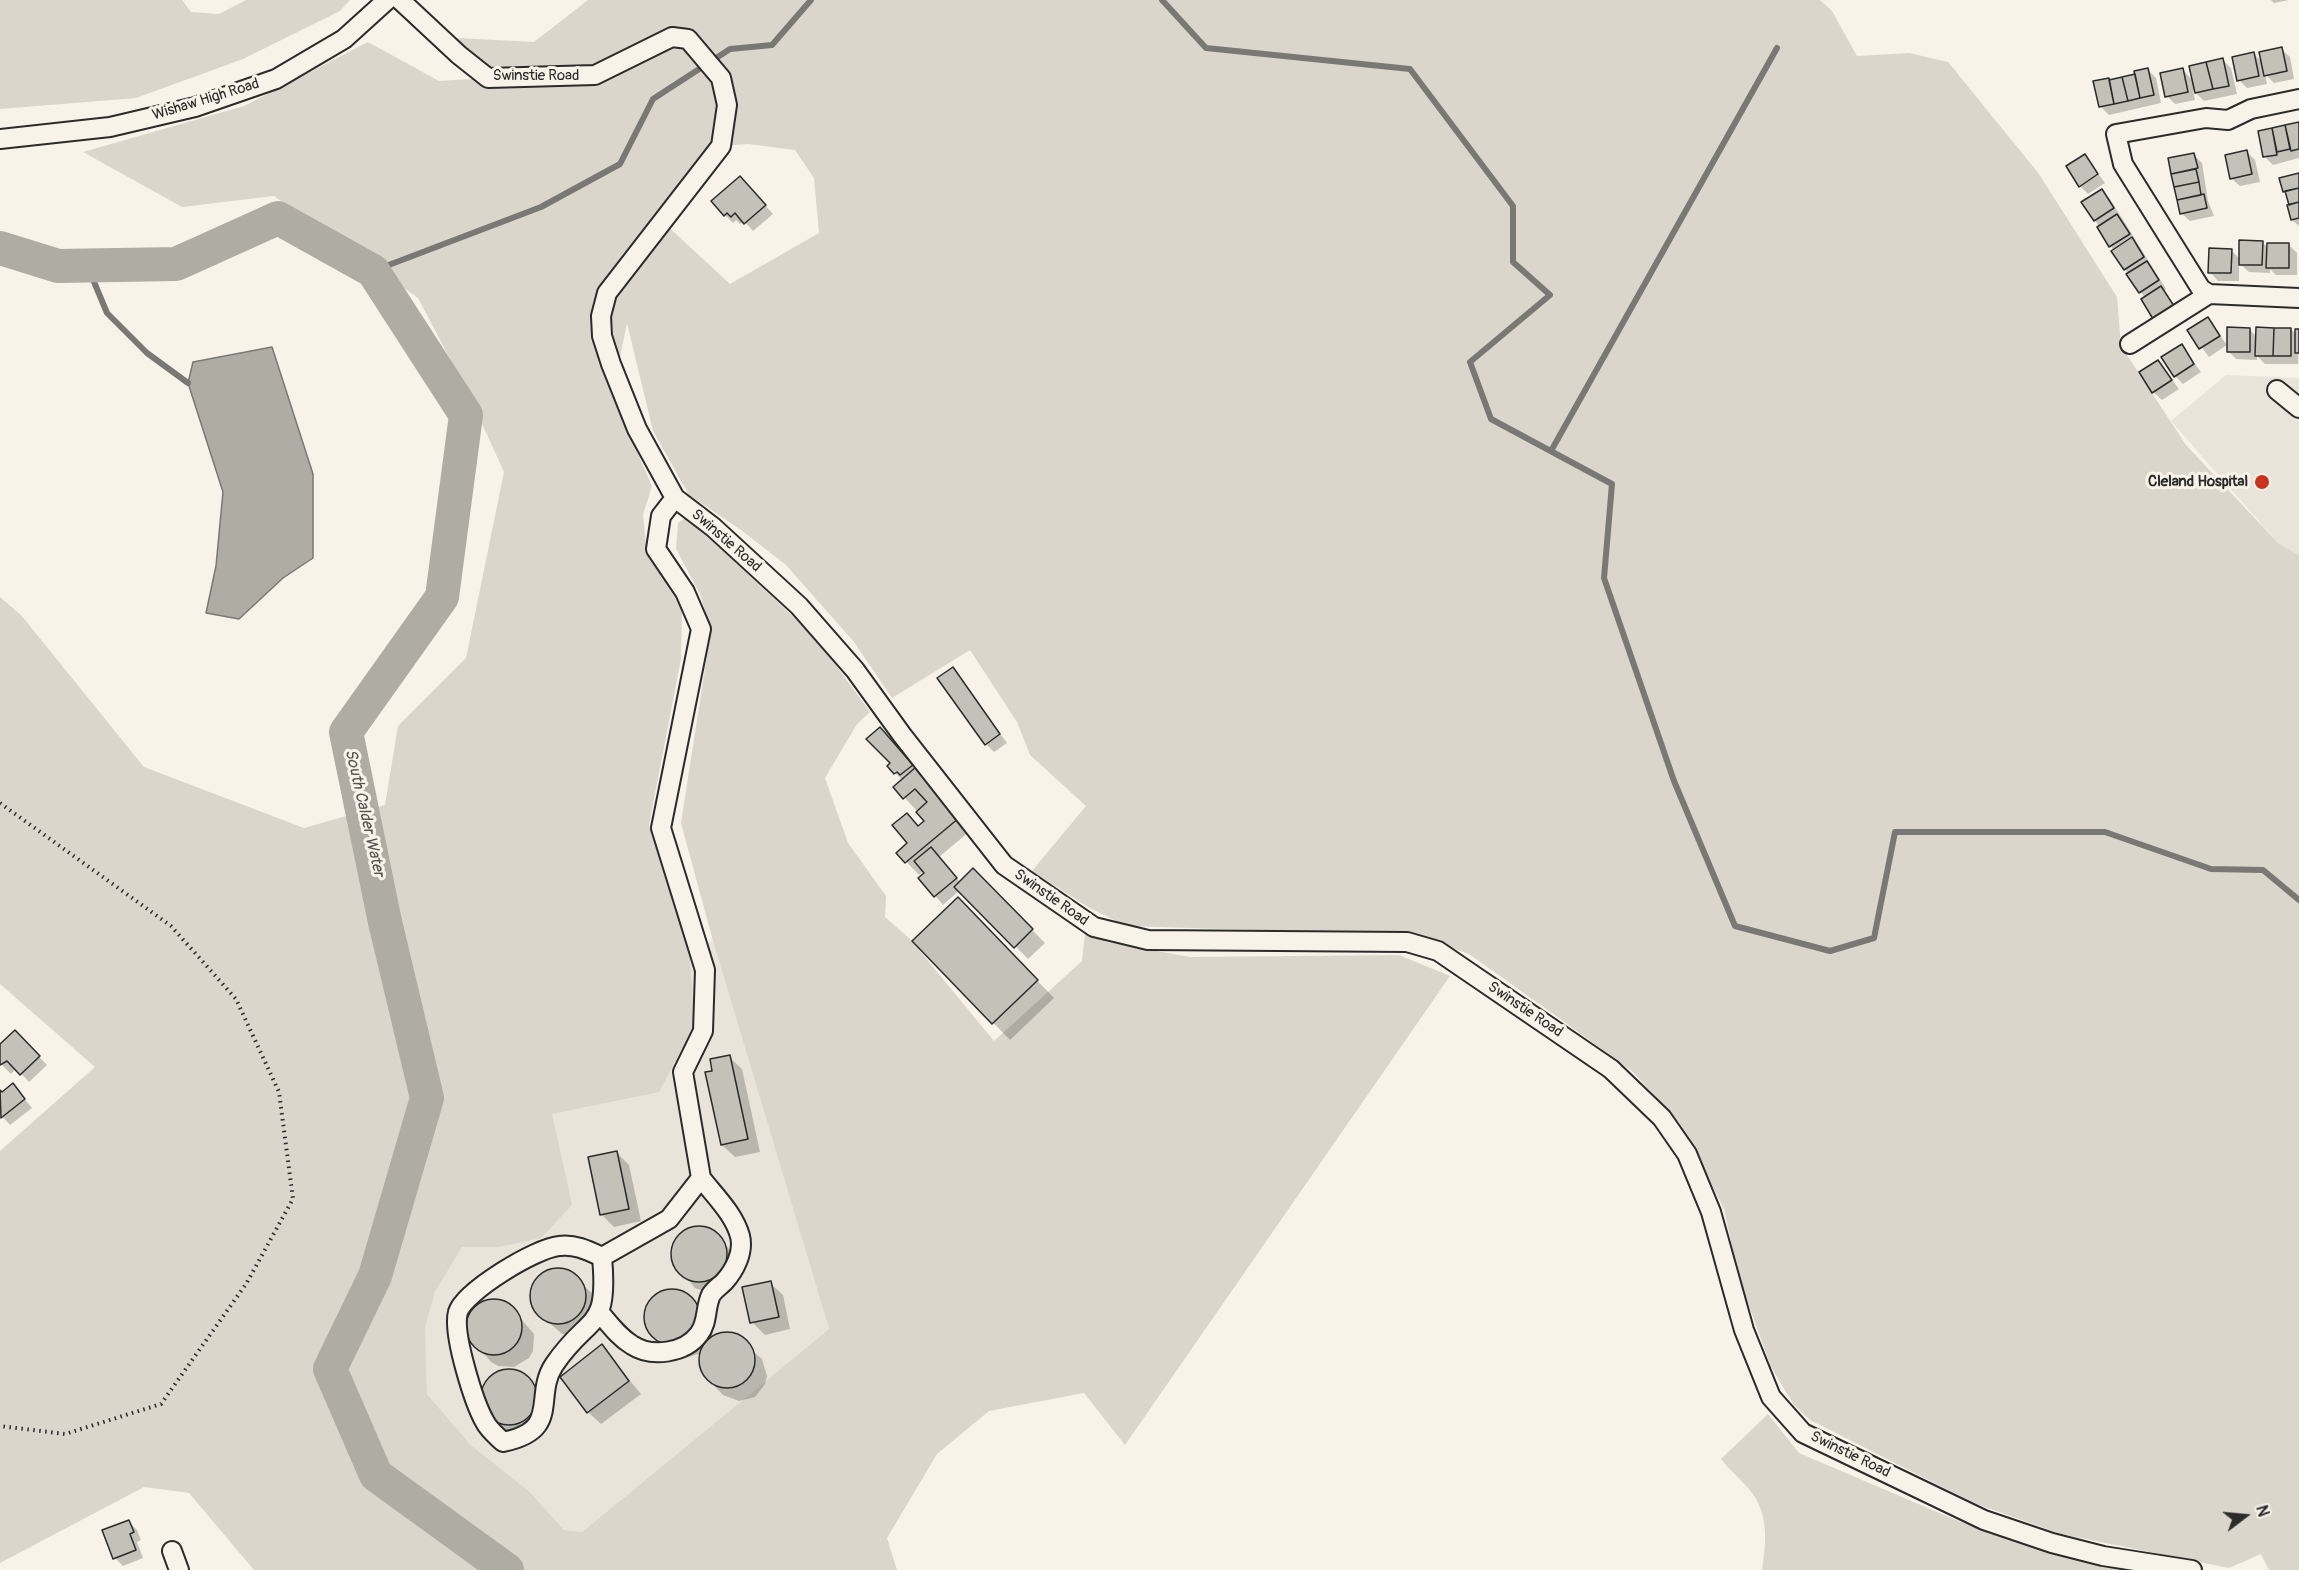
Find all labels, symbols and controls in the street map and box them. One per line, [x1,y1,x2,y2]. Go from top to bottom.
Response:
street label: Swinstie Road [493,67,579,85]
street label: Wishaw High Road [150,75,262,125]
place label: Cleland Hospital [2148,473,2248,491]
marker: Cleland Hospital [2253,473,2271,491]
street label: Swinstie Road [687,506,765,576]
water label: South Calder Water [340,747,388,879]
street label: Swinstie Road [1010,866,1092,930]
street label: Swinstie Road [1484,978,1566,1042]
street label: Swinstie Road [1807,1428,1893,1482]
north arrow [2215,1486,2275,1546]
text: N [2251,1503,2273,1519]

